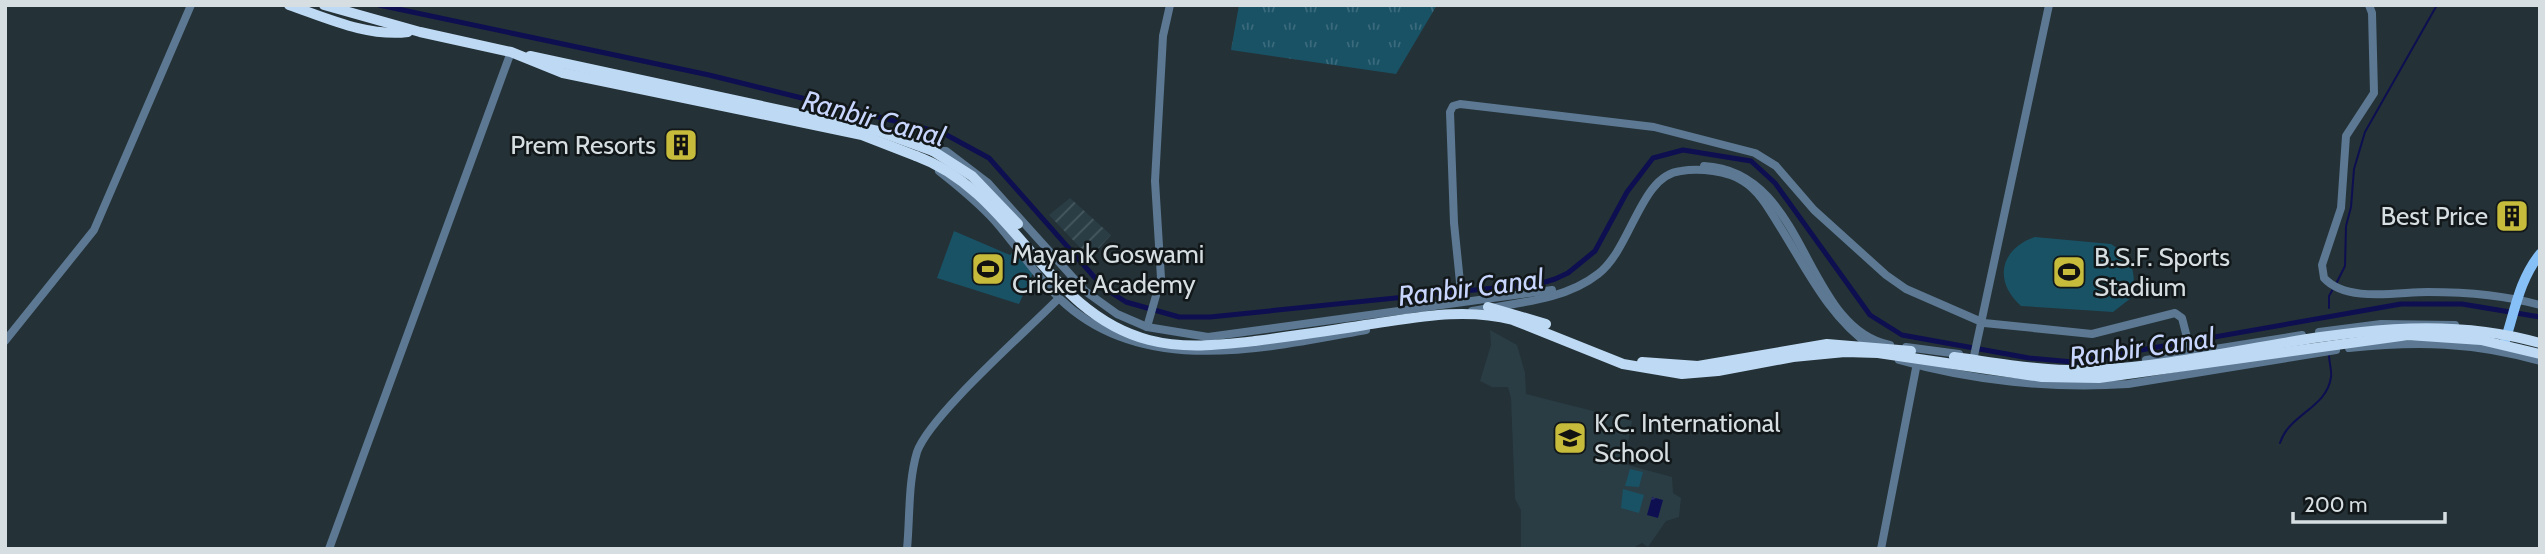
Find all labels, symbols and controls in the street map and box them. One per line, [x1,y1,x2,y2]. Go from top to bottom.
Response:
water label: Ranbir Canal [799,83,950,154]
building icon: Prem Resorts [662,126,700,164]
place label: Prem Resorts [510,129,656,161]
building icon: Best Price [2493,197,2531,235]
place label: Best Price [2380,200,2488,232]
place label: Mayank Goswami Cricket Academy [1012,238,1204,300]
place label: B.S.F. Sports Stadium [2094,241,2230,303]
sports icon: Mayank Goswami Cricket Academy [969,250,1007,288]
sports icon: B.S.F. Sports Stadium [2050,253,2088,291]
water label: Ranbir Canal [1396,261,1546,313]
water label: Ranbir Canal [2067,320,2218,374]
place label: K.C. International School [1594,407,1780,469]
school or university icon: K.C. International School [1551,419,1589,457]
scale bar [2293,480,2445,524]
text: 200 m [2304,492,2367,517]

